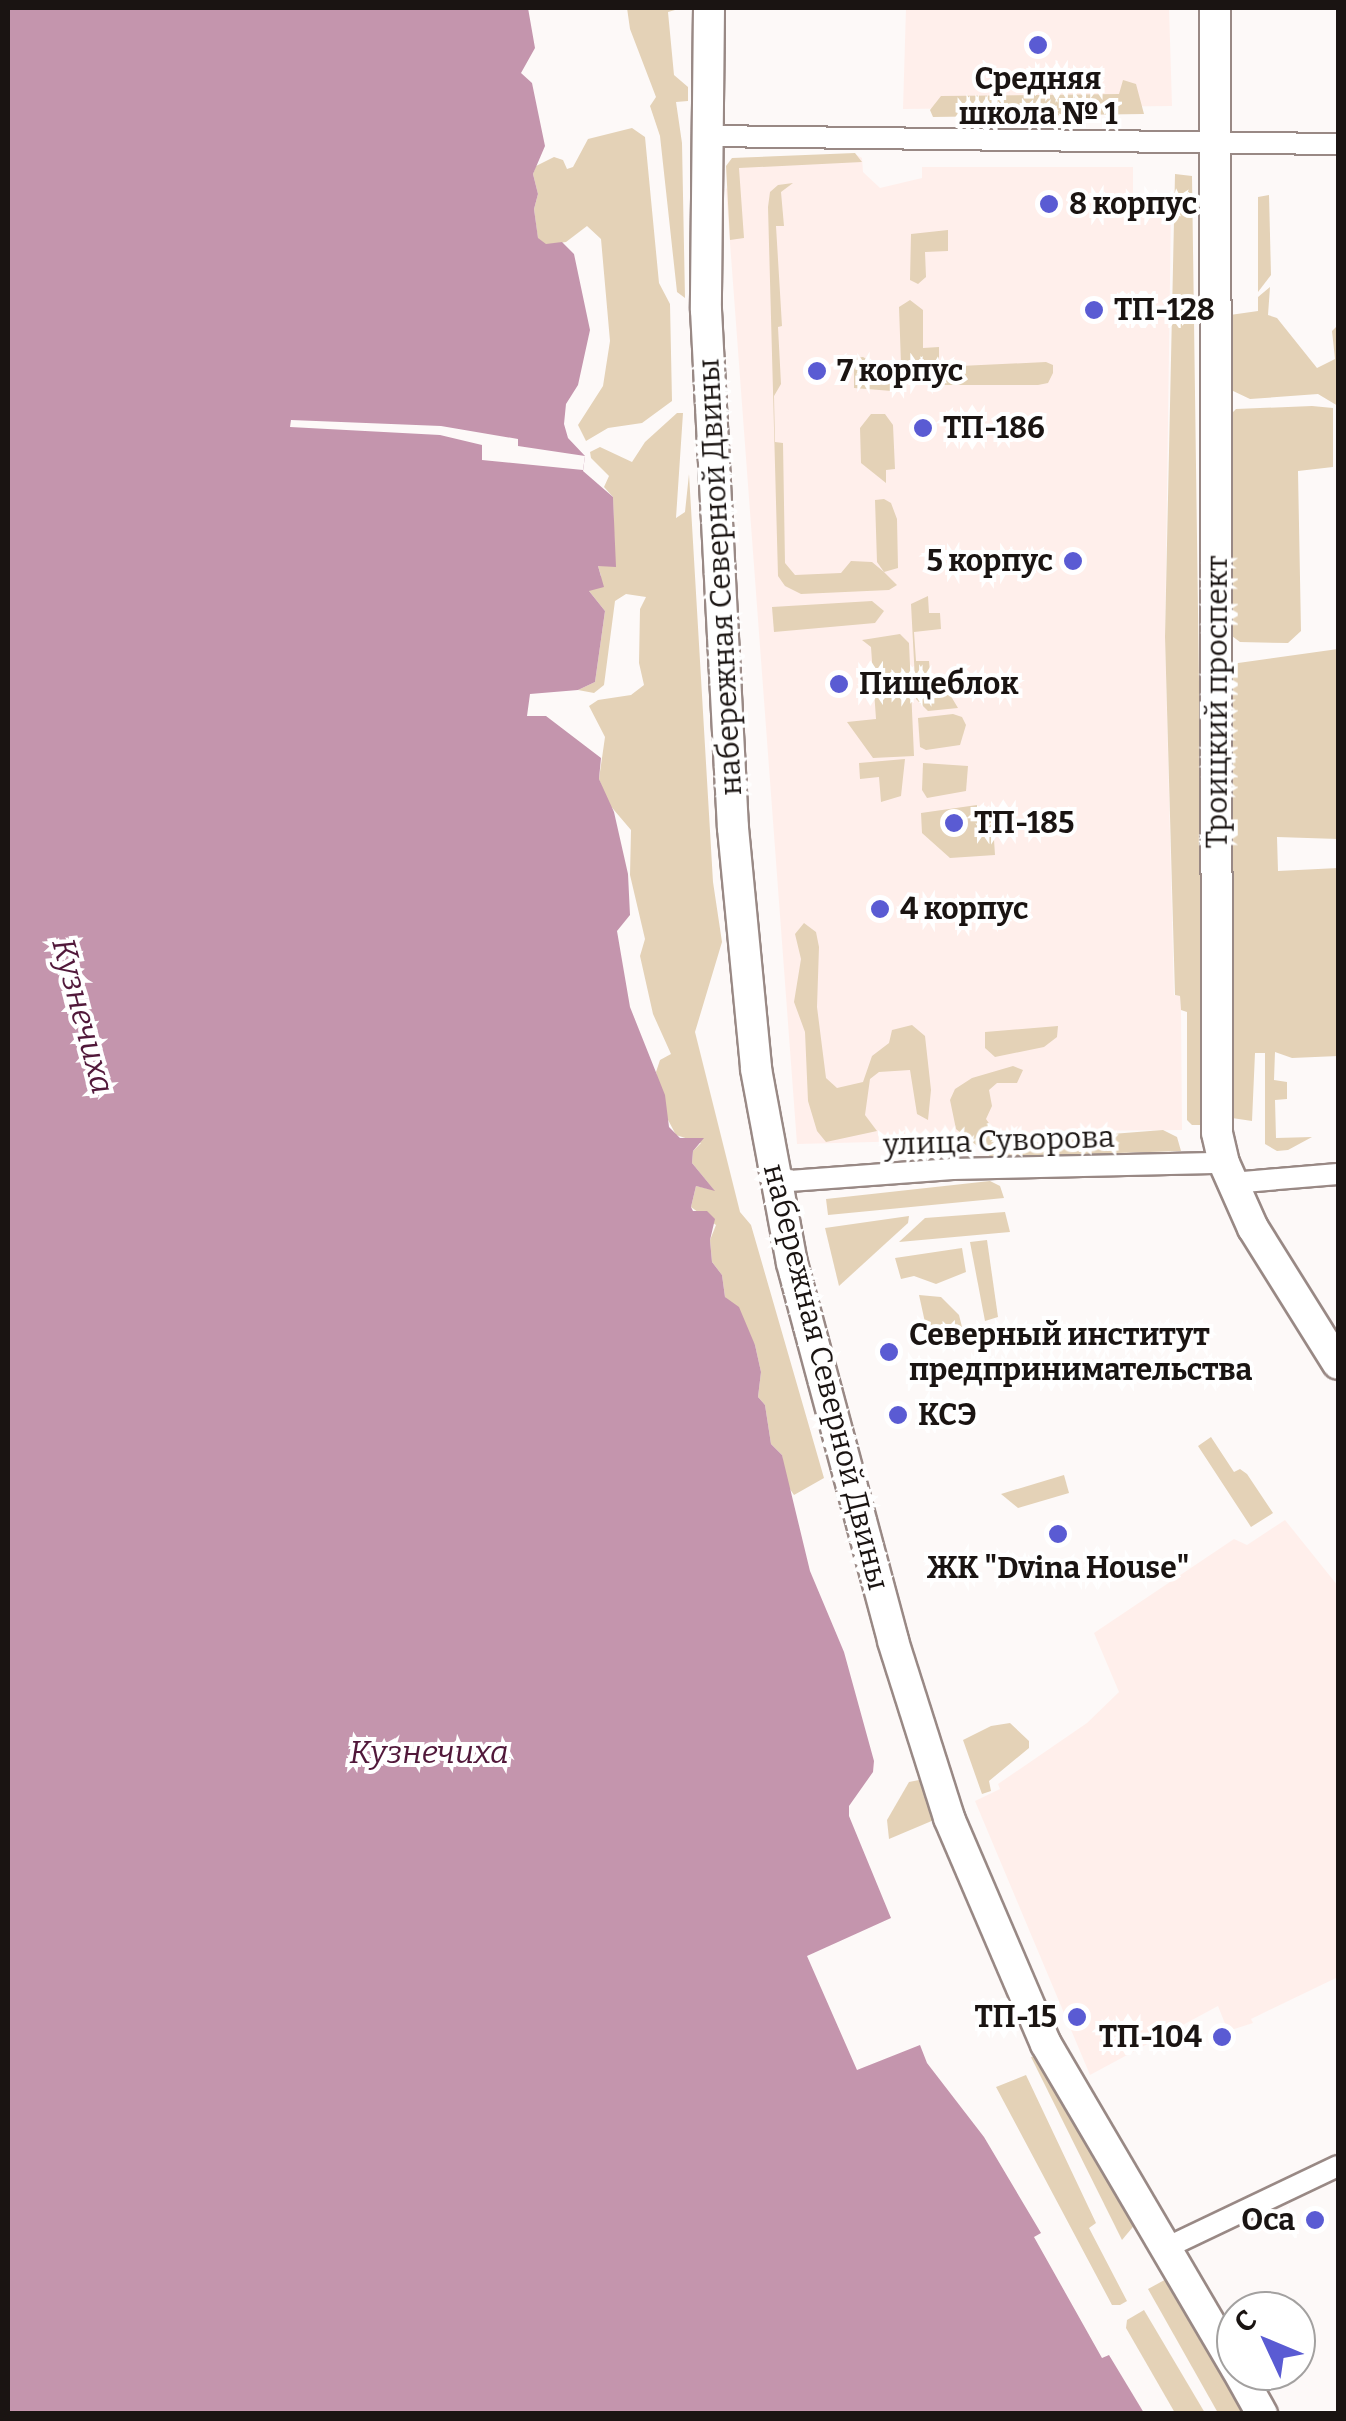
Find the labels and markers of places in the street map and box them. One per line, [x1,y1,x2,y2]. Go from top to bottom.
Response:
marker: Средняя школа № 1 [1027,34,1049,56]
place label: Средняя школа № 1 [959,61,1117,132]
place label: 8 корпус [1069,186,1197,222]
marker: 8 корпус [1038,193,1060,215]
place label: ТП-128 [1114,292,1215,328]
marker: ТП-128 [1083,299,1105,321]
place label: 7 корпус [837,353,963,389]
marker: 7 корпус [806,360,828,382]
place label: ТП-186 [943,410,1045,446]
marker: ТП-186 [912,417,934,439]
place label: 5 корпус [926,543,1053,579]
marker: 5 корпус [1062,550,1084,572]
place label: Пищеблок [859,666,1019,702]
marker: Пищеблок [828,673,850,695]
place label: ТП-185 [974,805,1074,841]
marker: ТП-185 [943,812,965,834]
place label: 4 корпус [900,891,1028,927]
marker: 4 корпус [869,898,891,920]
place label: Северный институт предпринимательства [909,1317,1252,1388]
marker: Северный институт предпринимательства [878,1341,900,1363]
place label: КСЭ [918,1397,977,1433]
marker: КСЭ [887,1404,909,1426]
marker: ЖК "Dvina House" [1047,1523,1069,1545]
place label: ЖК "Dvina House" [926,1550,1190,1586]
place label: ТП-15 [975,1999,1057,2035]
marker: ТП-15 [1066,2006,1088,2028]
place label: ТП-104 [1099,2019,1202,2055]
marker: ТП-104 [1211,2026,1233,2048]
place label: Оса [1241,2202,1295,2238]
marker: Оса [1304,2209,1326,2231]

